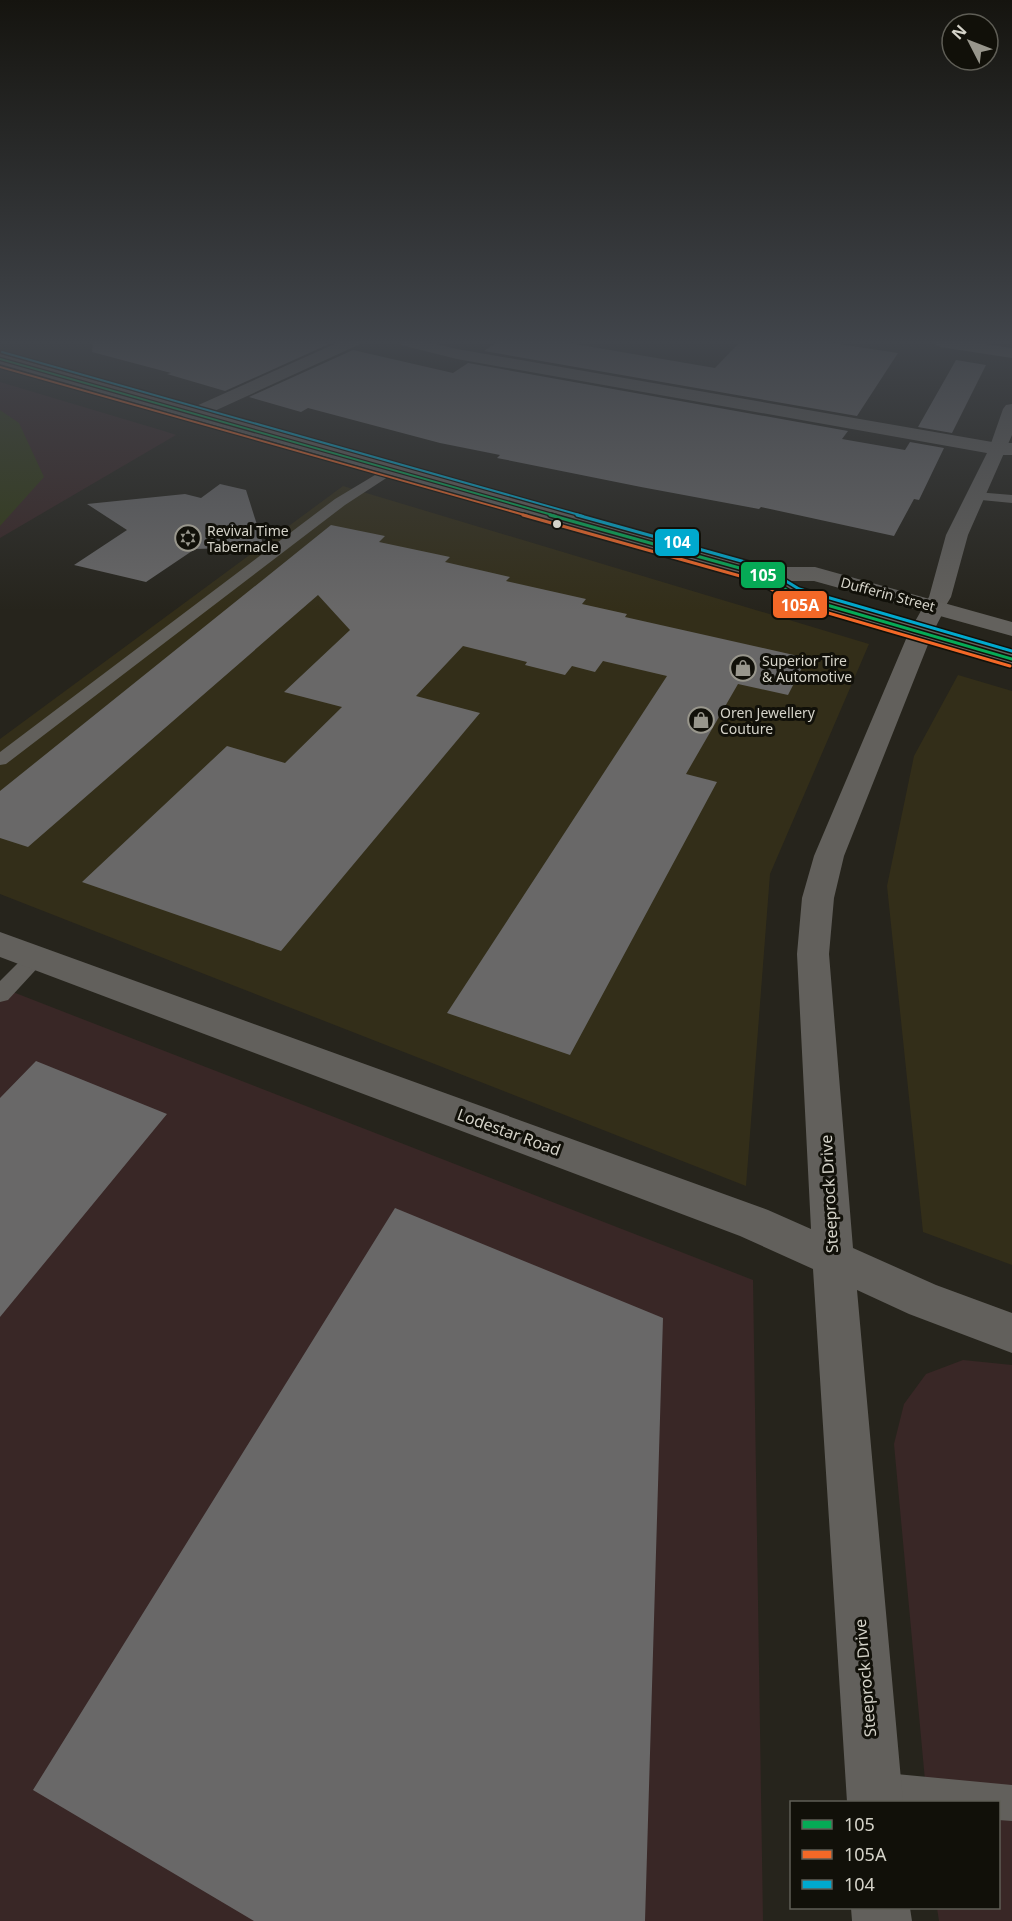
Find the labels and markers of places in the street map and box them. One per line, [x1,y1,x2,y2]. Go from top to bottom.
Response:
unlabelled marker [551,518,563,530]
place label: Revival Time Tabernacle [207,521,289,556]
synagogue icon: Revival Time Tabernacle [173,523,203,553]
place label: Superior Tire & Automotive [762,651,852,686]
shop icon: Superior Tire & Automotive [728,653,758,683]
place label: Oren Jewellery Couture [720,703,816,738]
shop icon: Oren Jewellery Couture [686,705,716,735]

